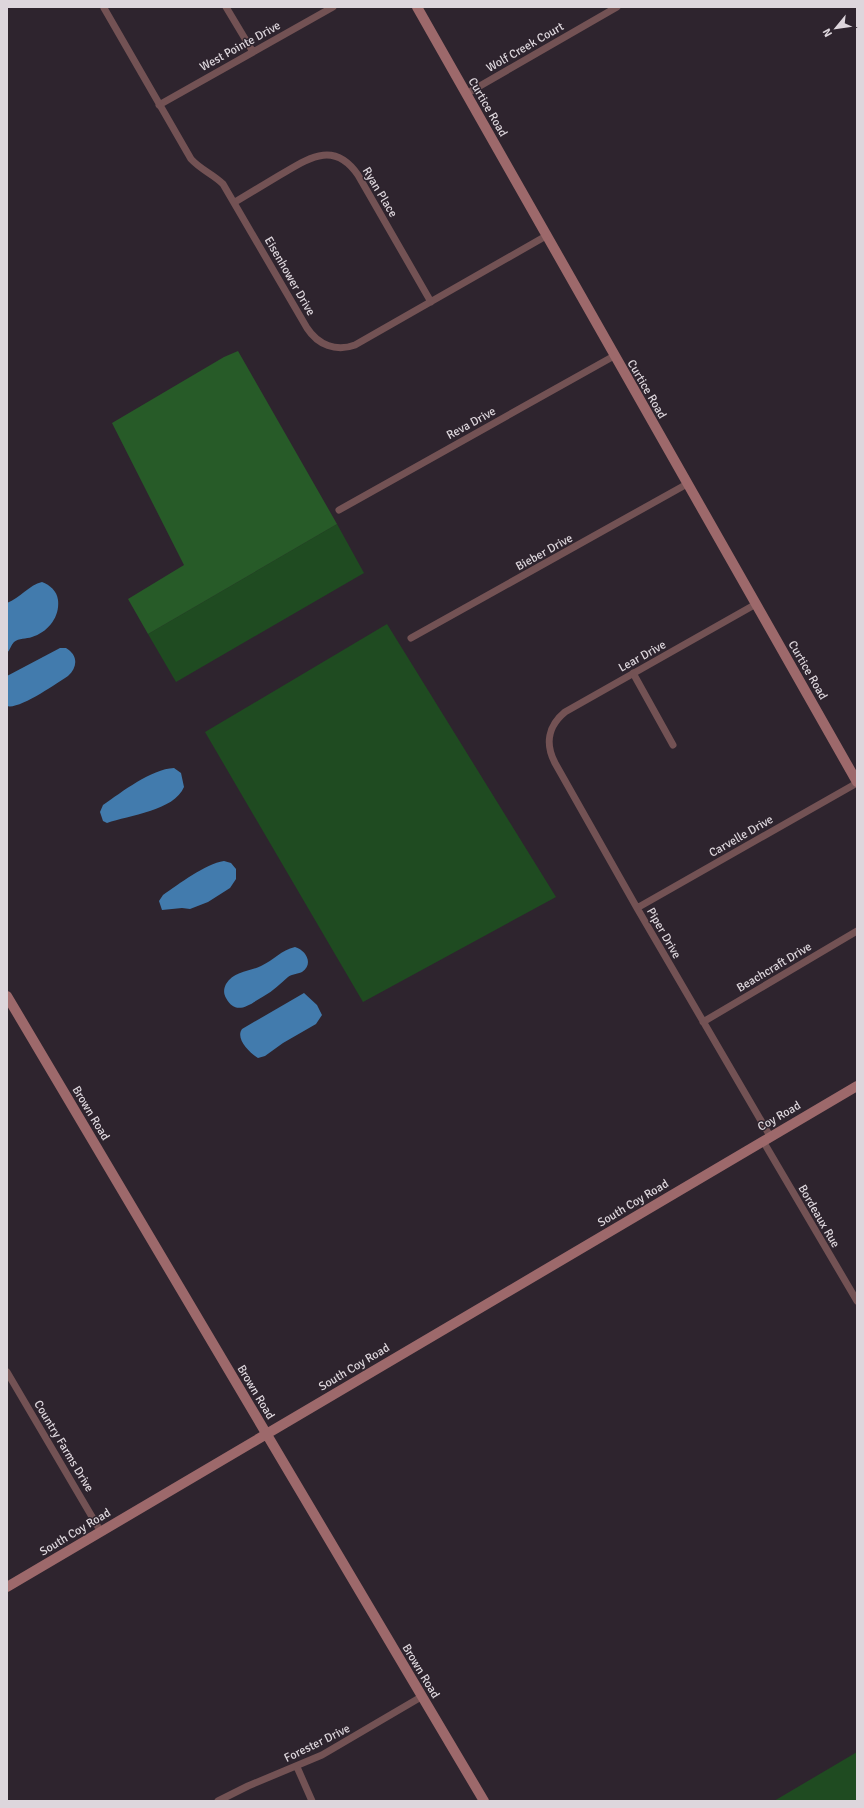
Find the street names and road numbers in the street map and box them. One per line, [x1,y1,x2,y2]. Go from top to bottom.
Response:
street label: West Pointe Drive [197,18,283,75]
street label: Wolf Creek Court [484,19,567,76]
street label: Curtice Road [465,75,511,140]
street label: Ryan Place [359,164,400,220]
street label: Eisenhower Drive [261,234,318,319]
street label: Curtice Road [624,357,670,422]
street label: Reva Drive [444,404,498,443]
street label: Bieber Drive [513,531,575,574]
street label: Lear Drive [616,637,669,676]
street label: Curtice Road [785,638,831,703]
street label: Carvelle Drive [706,812,776,861]
street label: Piper Drive [643,905,684,961]
street label: Beachcraft Drive [734,939,814,996]
street label: Brown Road [68,1083,113,1143]
street label: Coy Road [755,1098,803,1135]
street label: South Coy Road [595,1176,671,1230]
street label: Bordeaux Rue [794,1182,843,1251]
street label: South Coy Road [316,1340,392,1394]
street label: Brown Road [233,1362,278,1422]
street label: Country Farms Drive [30,1398,97,1495]
street label: South Coy Road [37,1505,113,1559]
street label: Brown Road [398,1641,443,1701]
street label: Forester Drive [282,1721,353,1766]

